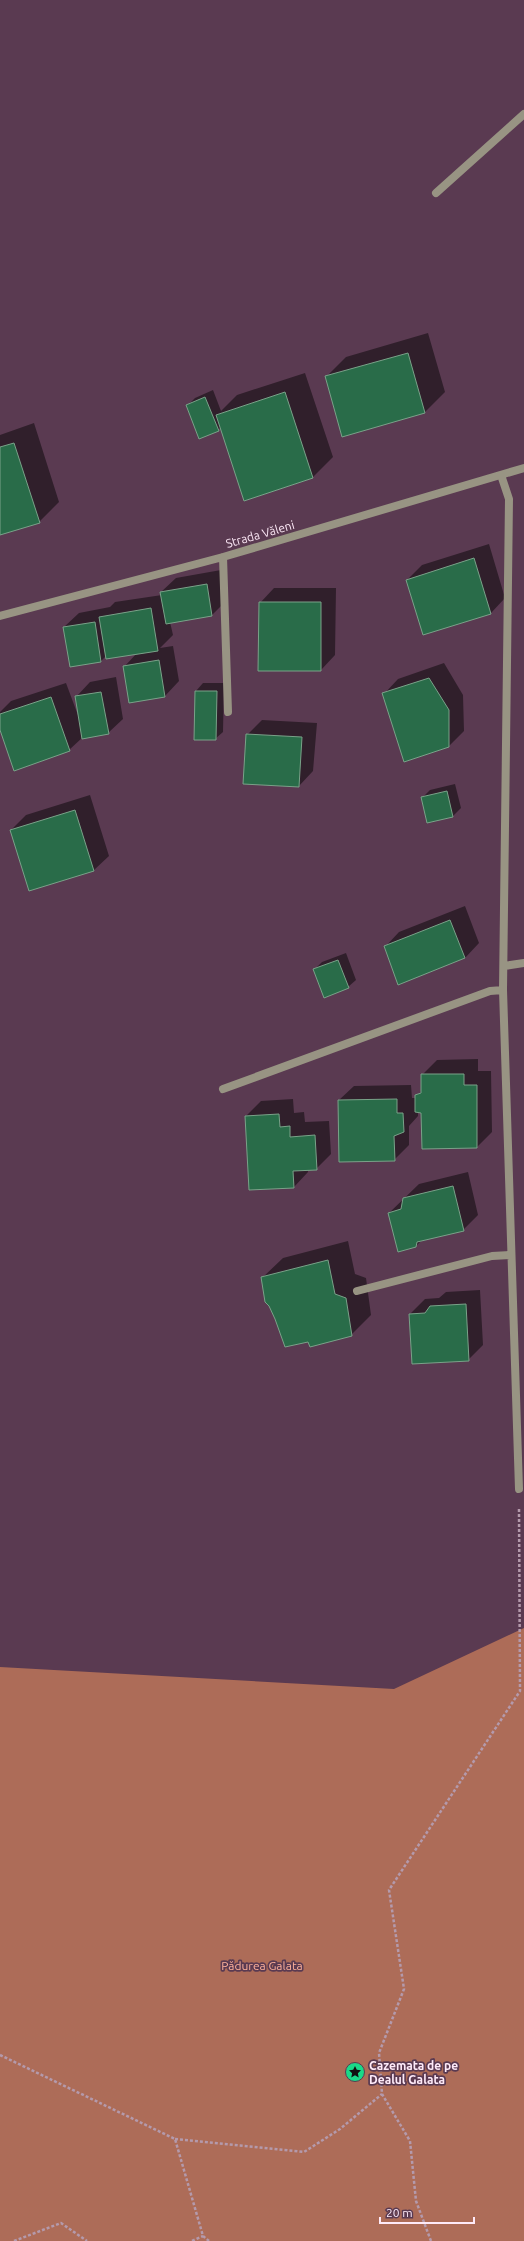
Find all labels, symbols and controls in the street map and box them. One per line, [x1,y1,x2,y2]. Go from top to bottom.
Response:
street label: Strada Văleni [224,518,296,550]
park label: Pădurea Galata [221,1959,303,1972]
place label: Cazemata de pe Dealul Galata [369,2059,458,2086]
place icon: Cazemata de pe Dealul Galata [344,2061,366,2083]
scale bar [380,2199,474,2225]
text: 20 m [386,2206,413,2219]

